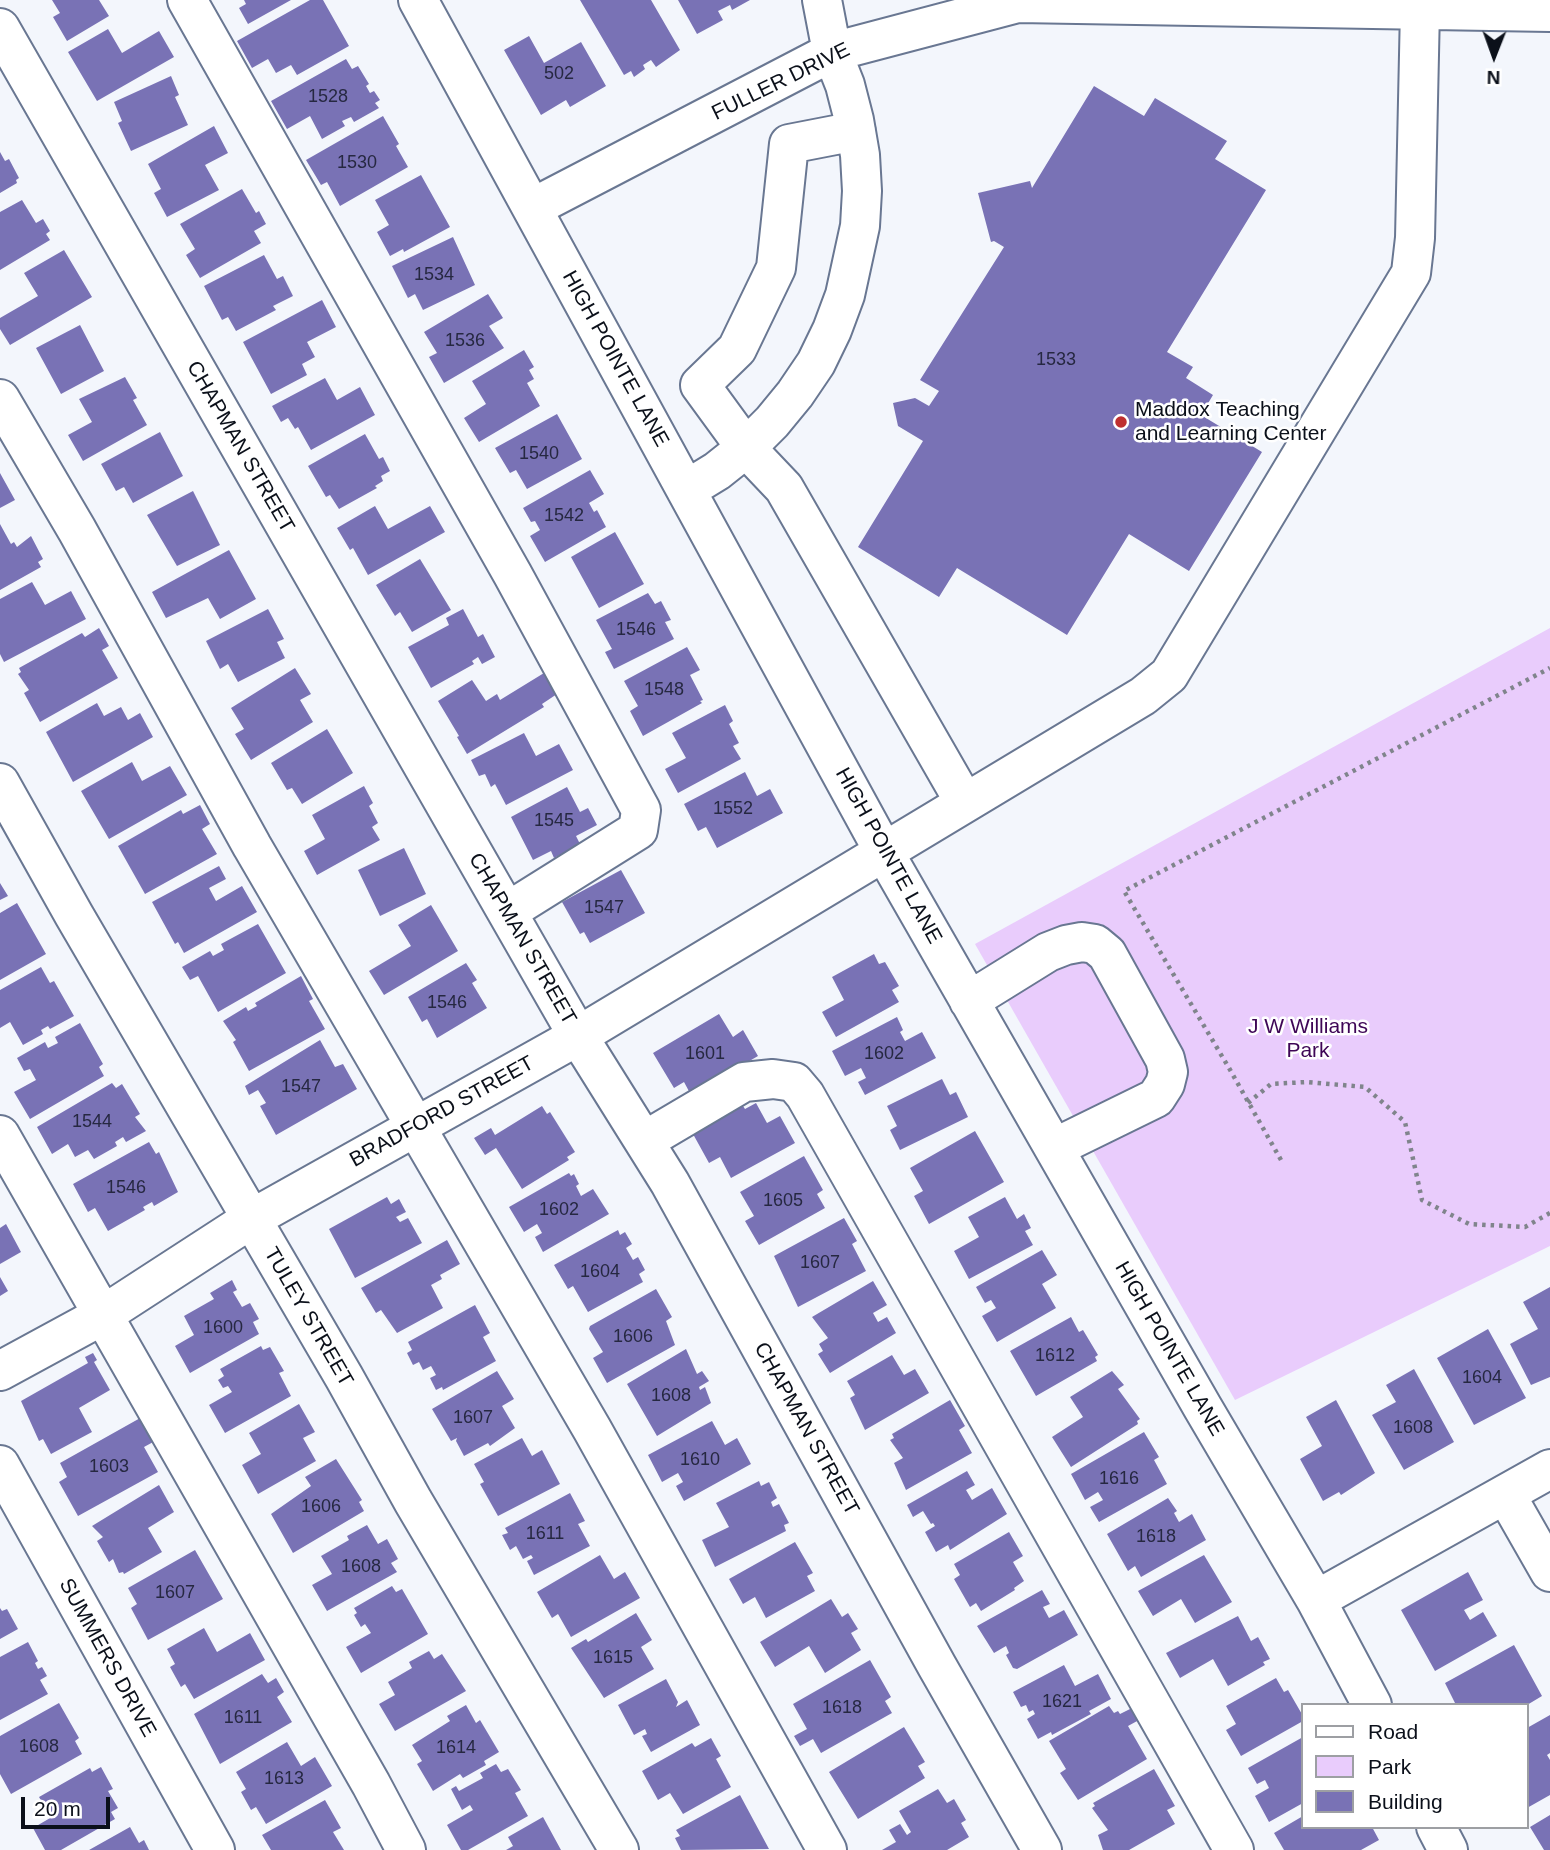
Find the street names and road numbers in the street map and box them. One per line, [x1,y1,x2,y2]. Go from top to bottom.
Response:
street label: FULLER DRIVE [708,38,854,126]
street label: HIGH POINTE LANE [556,267,674,451]
street label: CHAPMAN STREET [181,357,299,537]
street label: HIGH POINTE LANE [829,764,947,948]
street label: CHAPMAN STREET [463,849,581,1029]
street label: BRADFORD STREET [346,1051,538,1173]
street label: TULEY STREET [258,1243,358,1391]
street label: HIGH POINTE LANE [1109,1257,1229,1441]
street label: CHAPMAN STREET [748,1338,864,1520]
street label: SUMMERS DRIVE [53,1574,161,1742]

